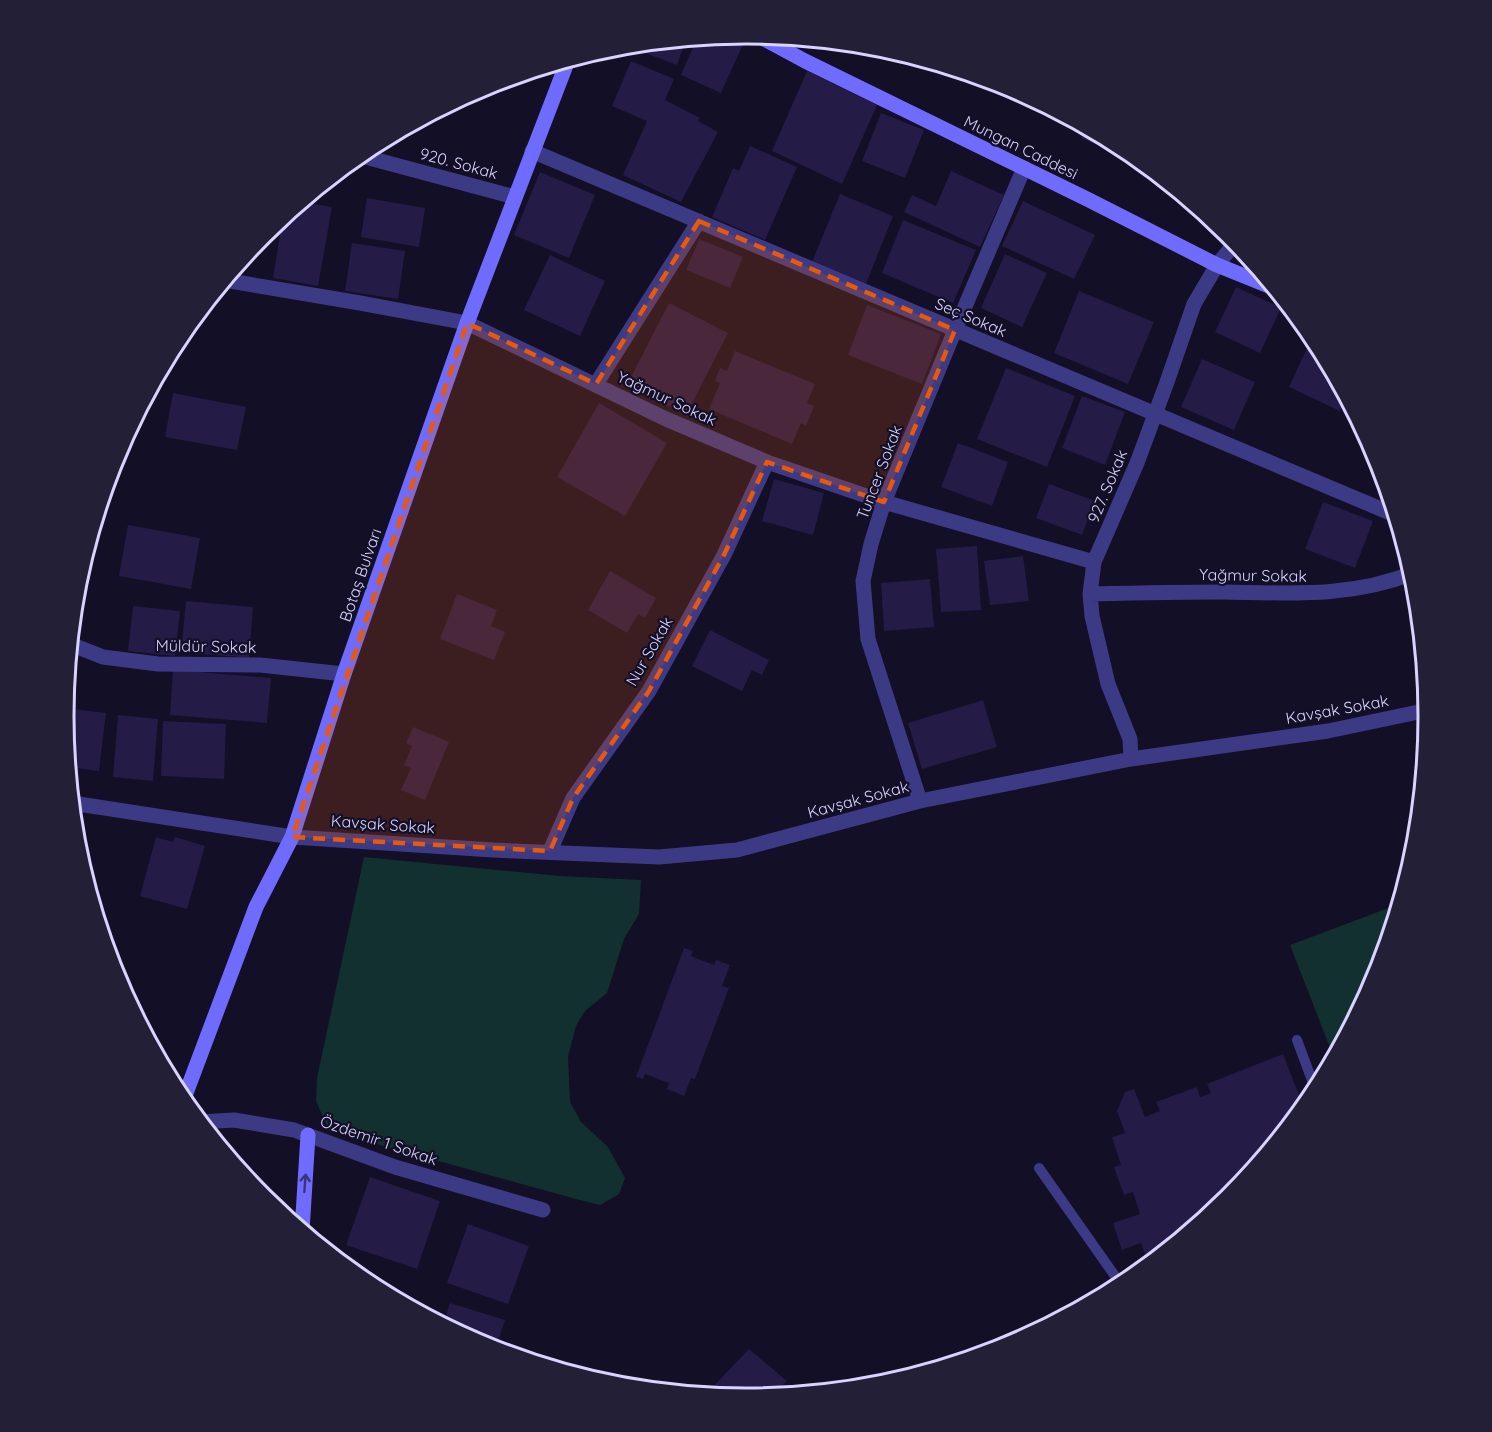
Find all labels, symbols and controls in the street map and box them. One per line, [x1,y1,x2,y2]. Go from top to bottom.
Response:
street label: Mungan Caddesi [961,111,1081,183]
street label: 920. Sokak [418,143,500,183]
street label: Seç Sokak [932,293,1010,341]
street label: Yağmur Sokak [614,366,720,430]
street label: Tuncer Sokak [852,422,906,522]
street label: 927. Sokak [1083,446,1131,526]
street label: Botaş Bulvarı [335,526,385,624]
street label: Yağmur Sokak [1199,564,1307,586]
street label: Nur Sokak [621,613,677,689]
street label: Müldür Sokak [155,635,257,657]
street label: Kavşak Sokak [1284,690,1390,728]
street label: Kavşak Sokak [805,776,911,822]
street label: Kavşak Sokak [330,810,436,838]
street label: Özdemir 1 Sokak [318,1111,440,1169]
one-way arrow [300,1174,311,1193]

